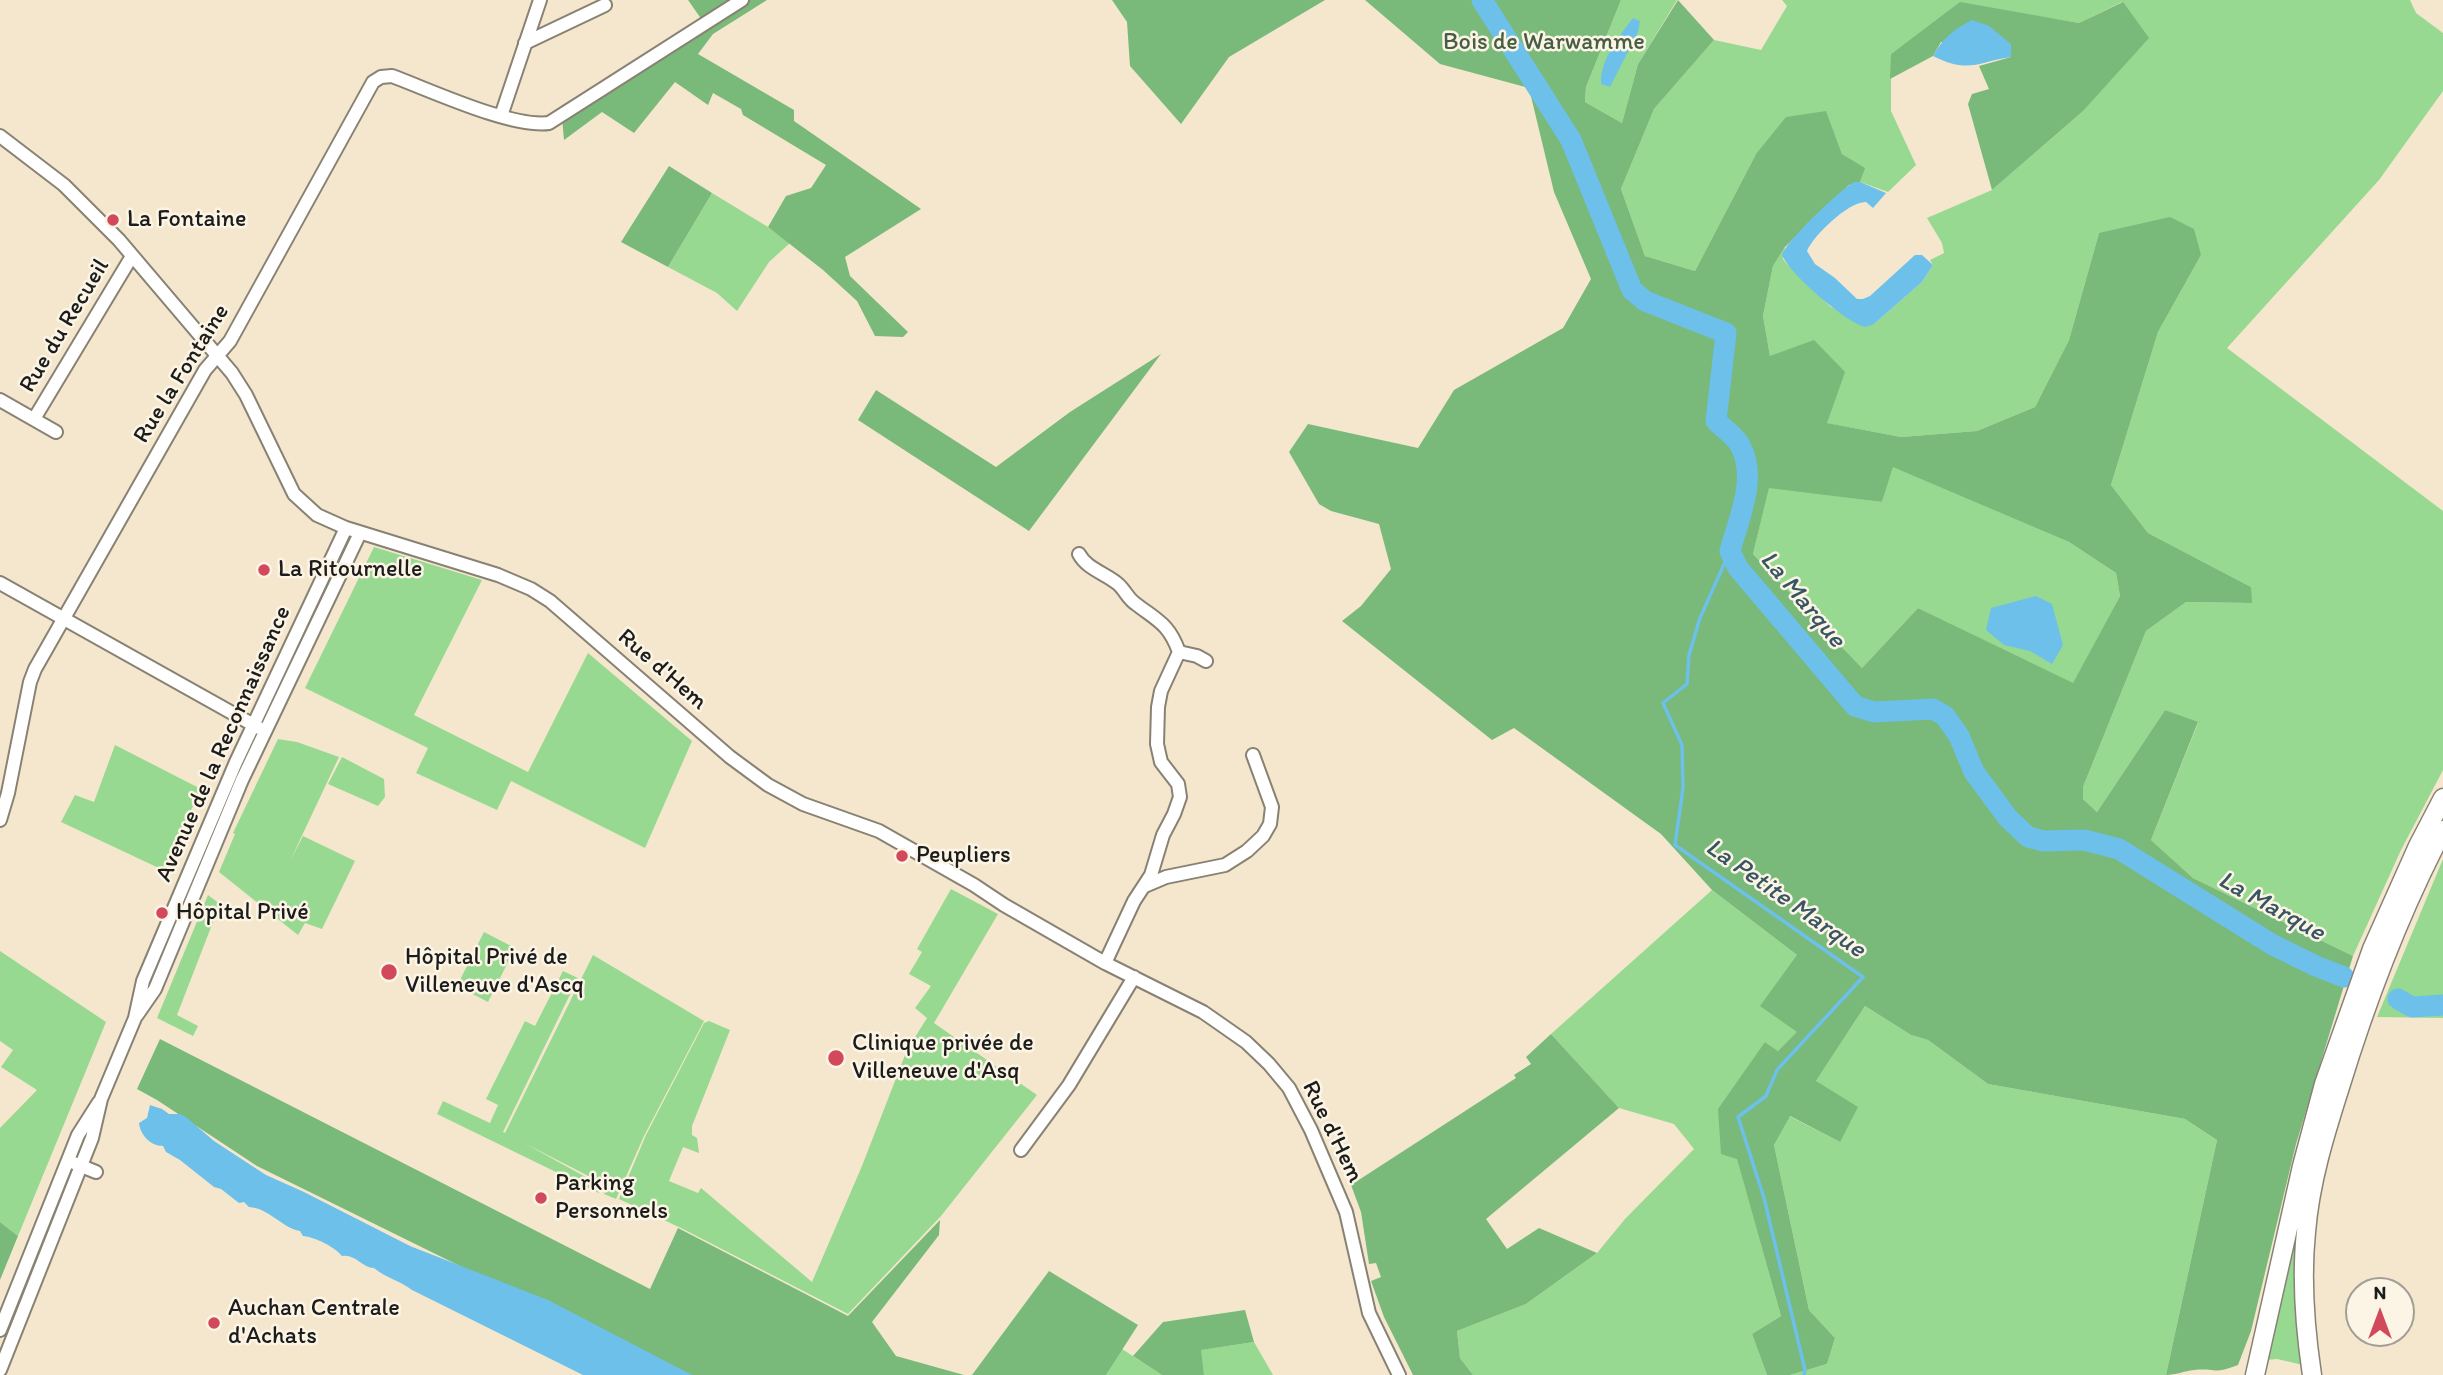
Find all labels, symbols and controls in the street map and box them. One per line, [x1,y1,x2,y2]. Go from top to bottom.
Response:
park label: Bois de Warwamme [1443,29,1645,57]
place label: La Fontaine [127,206,246,234]
marker: La Fontaine [105,212,121,228]
street label: Rue du Recueil [14,254,116,398]
street label: Rue la Fontaine [128,299,236,449]
water label: La Marque [1752,545,1852,655]
place label: La Ritournelle [278,556,422,584]
marker: La Ritournelle [256,562,272,578]
street label: Avenue de la Reconnaissance [150,602,298,886]
street label: Rue d'Hem [611,623,713,717]
water label: La Petite Marque [1699,832,1871,966]
place label: Peupliers [916,842,1011,870]
marker: Peupliers [894,848,910,864]
water label: La Marque [2212,865,2330,949]
place label: Hôpital Privé [176,899,309,927]
marker: Hôpital Privé [154,905,170,921]
place label: Hôpital Privé de Villeneuve d'Ascq [405,944,584,1000]
marker: Hôpital Privé de Villeneuve d'Ascq [379,962,399,982]
place label: Clinique privée de Villeneuve d'Asq [852,1030,1034,1086]
marker: Clinique privée de Villeneuve d'Asq [826,1048,846,1068]
street label: Rue d'Hem [1295,1076,1369,1188]
place label: Parking Personnels [555,1170,668,1226]
marker: Parking Personnels [533,1190,549,1206]
north arrow [2345,1277,2415,1347]
text: N [2374,1281,2386,1304]
place label: Auchan Centrale d'Achats [228,1295,400,1351]
marker: Auchan Centrale d'Achats [206,1315,222,1331]

